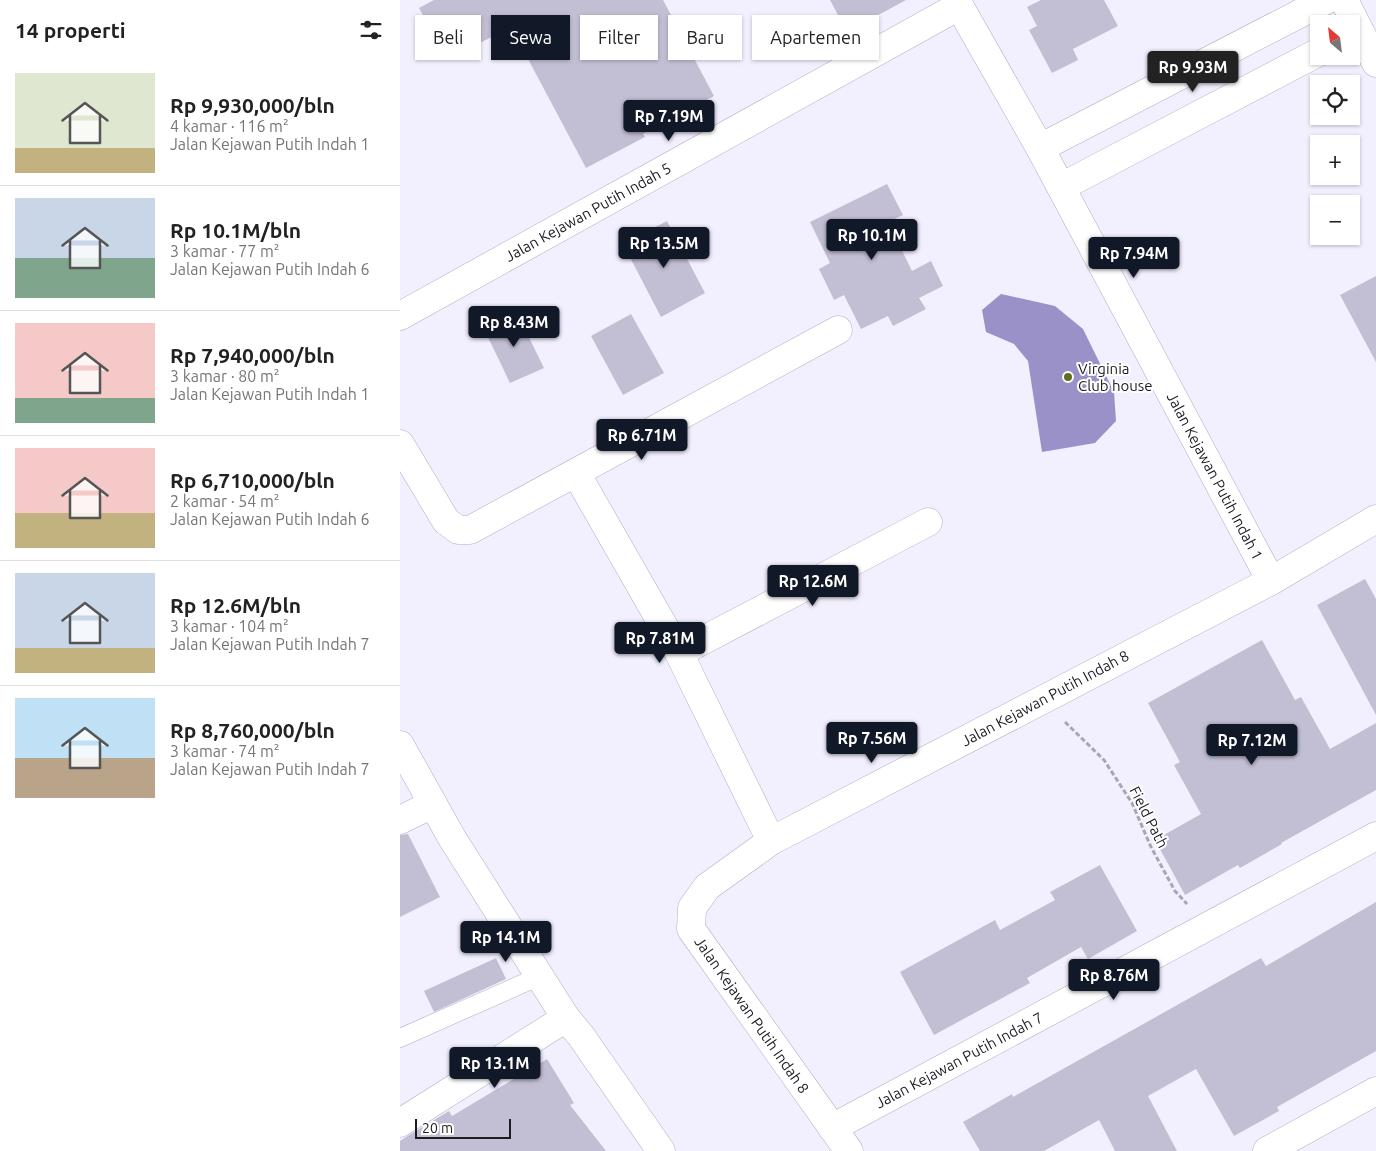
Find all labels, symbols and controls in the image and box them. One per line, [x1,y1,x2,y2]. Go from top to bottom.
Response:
chip: Beli [415,15,481,60]
chip: Sewa [491,15,570,60]
chip: Filter [580,15,658,60]
chip: Baru [668,15,742,60]
chip: Apartemen [752,15,879,60]
north arrow [1310,15,1360,65]
map controls [1310,15,1360,245]
icon: filters [357,16,385,44]
text: 14 properti [15,18,126,42]
pin: Rp 9.93M [1141,51,1245,93]
text: Rp 9.93M [1158,58,1228,76]
button: locate [1310,75,1360,125]
icon: home [55,93,115,153]
text: Rp 9,930,000/bln [170,93,335,117]
pin: Rp 7.19M [617,100,721,142]
text: Rp 7.19M [634,107,704,125]
text: 4 kamar · 116 m² [170,117,289,135]
text: Jalan Kejawan Putih Indah 1 [170,135,370,153]
button: + [1310,135,1360,185]
street label: Jalan Kejawan Putih Indah 5 [502,159,674,265]
button: − [1310,195,1360,245]
icon: home [55,218,115,278]
text: Rp 10.1M/bln [170,218,301,242]
pin: Rp 10.1M [820,218,924,261]
pin: Rp 13.5M [612,226,716,269]
text: Rp 10.1M [837,226,907,244]
text: Rp 13.5M [629,234,699,252]
pin: Rp 7.94M [1082,236,1186,279]
text: 3 kamar · 77 m² [170,242,280,260]
text: Rp 7.94M [1099,244,1169,262]
text: Jalan Kejawan Putih Indah 6 [170,260,370,278]
pin: Rp 8.43M [462,306,566,348]
text: Rp 8.43M [479,313,549,331]
icon: home [55,343,115,403]
text: Rp 7,940,000/bln [170,343,335,367]
place label: Virginia Club house [1078,360,1153,394]
text: 3 kamar · 80 m² [170,367,280,385]
marker: Virginia Club house [1062,371,1074,383]
text: Jalan Kejawan Putih Indah 1 [170,385,370,403]
street label: Jalan Kejawan Putih Indah 1 [1164,389,1266,563]
pin: Rp 6.71M [590,418,694,461]
text: Rp 6.71M [607,426,677,444]
icon: home [55,468,115,528]
text: Rp 6,710,000/bln [170,468,335,492]
text: 2 kamar · 54 m² [170,492,280,510]
text: Jalan Kejawan Putih Indah 6 [170,510,370,528]
pin: Rp 12.6M [761,564,865,607]
text: Rp 12.6M [778,572,848,590]
icon: home [55,593,115,653]
text: Rp 12.6M/bln [170,593,301,617]
text: 3 kamar · 104 m² [170,617,289,635]
pin: Rp 7.81M [608,622,712,664]
text: Rp 7.81M [625,629,695,647]
text: Jalan Kejawan Putih Indah 7 [170,635,370,653]
street label: Jalan Kejawan Putih Indah 8 [958,647,1132,749]
icon: home [55,718,115,778]
text: Rp 8,760,000/bln [170,718,335,742]
pin: Rp 7.56M [820,722,924,764]
pin: Rp 7.12M [1200,724,1304,766]
text: Rp 7.56M [837,729,907,747]
text: Rp 7.12M [1217,731,1287,749]
text: 3 kamar · 74 m² [170,742,280,760]
text: Jalan Kejawan Putih Indah 7 [170,760,370,778]
street label: Field Path [1126,783,1172,851]
pin: Rp 14.1M [454,920,558,963]
text: Rp 14.1M [471,928,541,946]
street label: Jalan Kejawan Putih Indah 8 [691,933,813,1097]
pin: Rp 8.76M [1062,958,1166,1001]
text: Rp 8.76M [1079,966,1149,984]
street label: Jalan Kejawan Putih Indah 7 [872,1009,1046,1111]
pin: Rp 13.1M [443,1046,547,1089]
text: Rp 13.1M [460,1054,530,1072]
scale bar [415,1116,511,1139]
text: 20 m [422,1120,453,1136]

